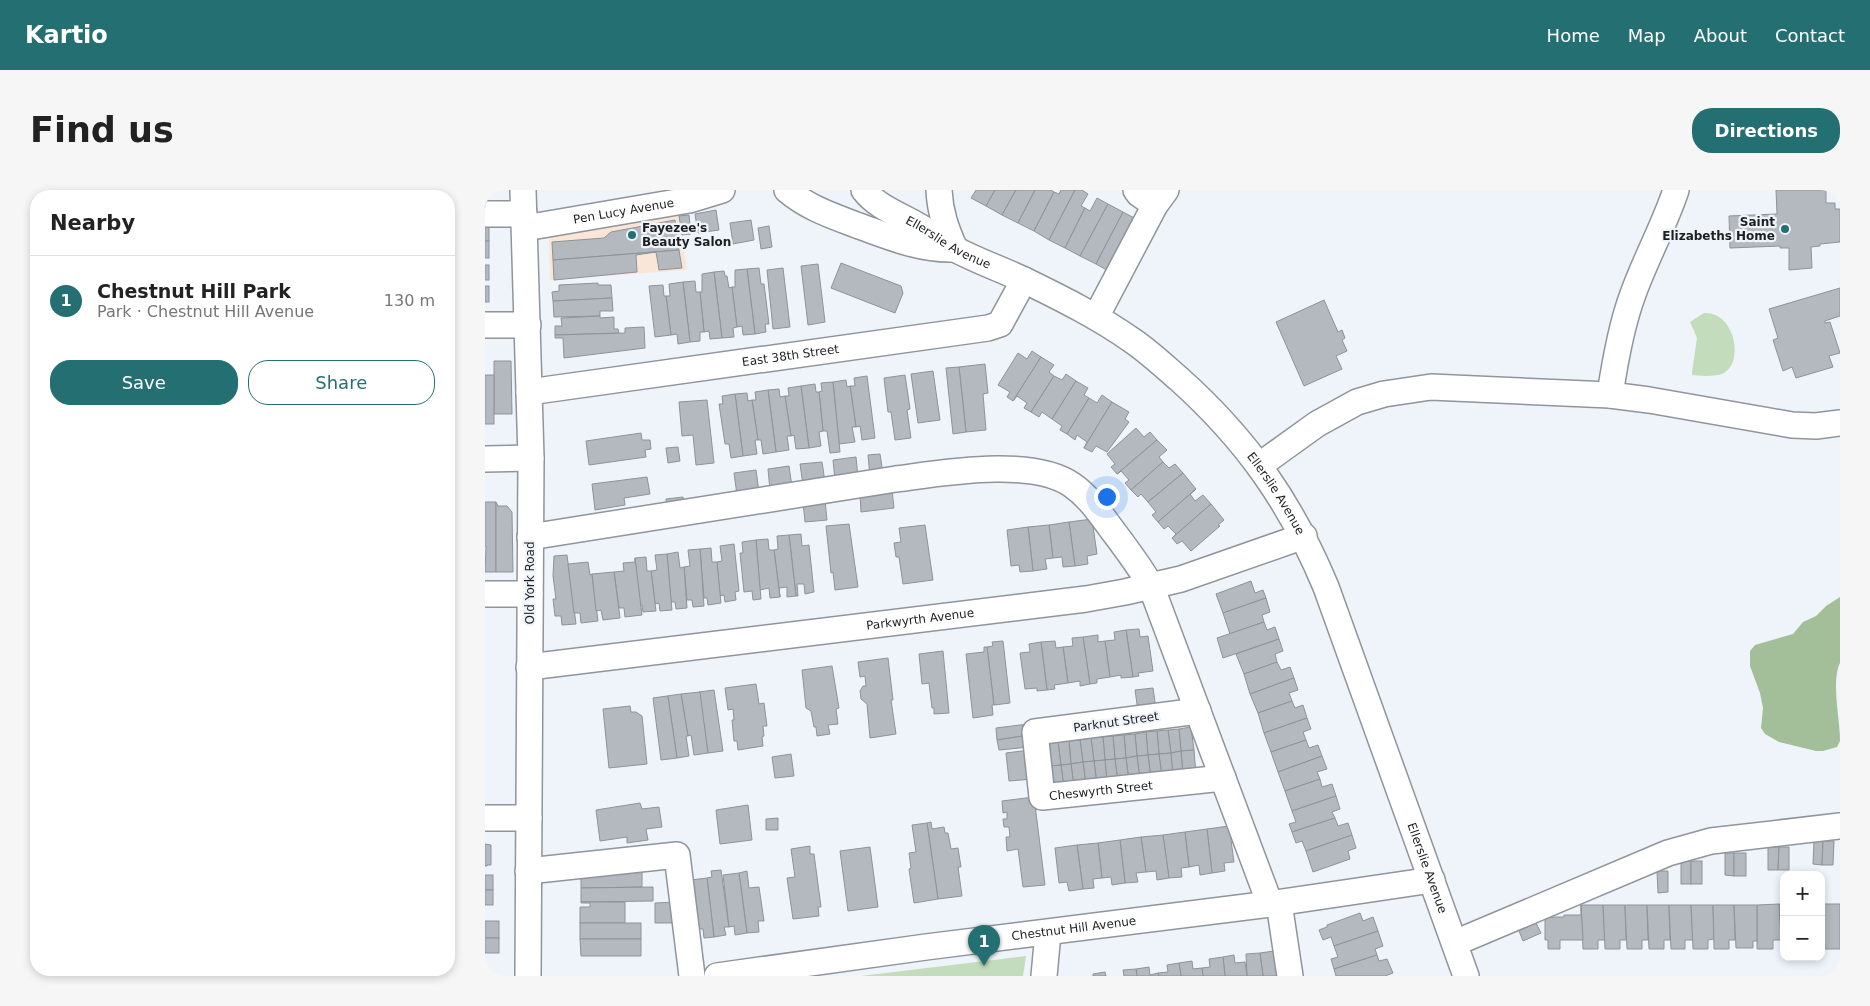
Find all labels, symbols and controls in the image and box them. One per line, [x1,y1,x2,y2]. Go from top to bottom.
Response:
text: Kartio [25,21,108,49]
text: Home [1547,25,1600,46]
text: Map [1628,25,1666,46]
text: About [1694,25,1747,46]
text: Contact [1775,25,1845,46]
button: Directions [1692,108,1840,153]
text: Find us [30,110,174,150]
street label: Pen Lucy Avenue [572,196,675,227]
text: Nearby [50,211,135,235]
street label: Ellerslie Avenue [903,213,993,272]
place label: Saint Elizabeths Home [1662,215,1775,243]
place label: Fayezee's Beauty Salon [642,221,731,249]
marker: Saint Elizabeths Home [1779,223,1791,235]
marker: Fayezee's Beauty Salon [626,229,638,241]
text: Chestnut Hill Park [97,280,291,302]
text: 1 [60,291,72,310]
text: 130 m [384,291,435,310]
text: Park · Chestnut Hill Avenue [97,302,314,321]
street label: East 38th Street [741,342,840,369]
button: Save [50,360,238,405]
button: Share [248,360,435,405]
street label: Ellerslie Avenue [1244,450,1307,537]
your location [1094,484,1120,510]
street label: Old York Road [523,541,537,625]
street label: Parkwyrth Avenue [865,606,975,633]
street label: Parknut Street [1072,709,1160,735]
street label: Cheswyrth Street [1048,778,1154,803]
street label: Ellerslie Avenue [1404,821,1450,915]
map controls [1780,871,1825,961]
button: + [1780,871,1825,916]
street label: Chestnut Hill Avenue [1011,914,1137,943]
button: − [1780,916,1825,961]
pin: 1 [968,925,1000,966]

